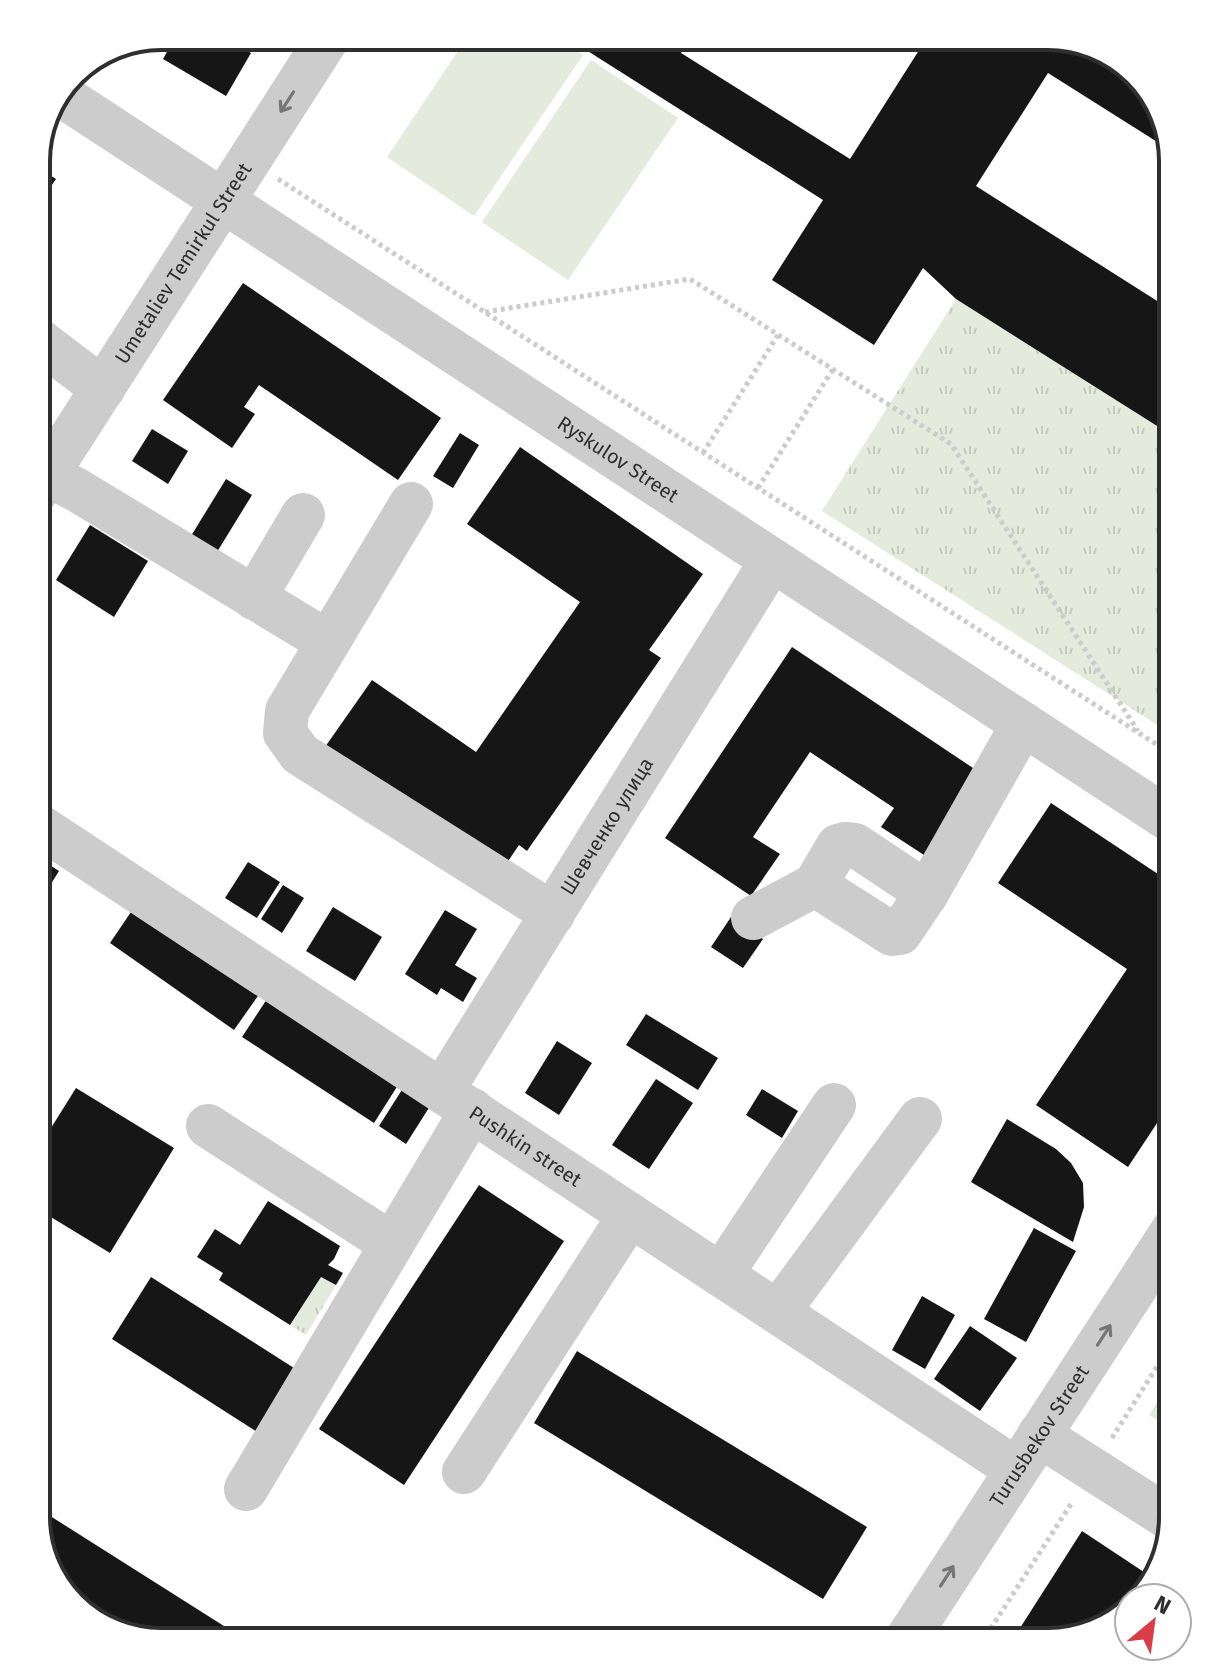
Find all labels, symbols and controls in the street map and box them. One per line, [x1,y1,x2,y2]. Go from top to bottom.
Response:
one-way arrow [278,90,295,112]
street label: Umetaliev Temirkul Street [110,157,257,368]
street label: Ryskulov Street [553,411,684,508]
street label: Шевченко улица [555,753,658,899]
street label: Pushkin street [465,1101,587,1192]
one-way arrow [1097,1324,1113,1347]
street label: Turusbekov Street [984,1360,1094,1511]
one-way arrow [939,1566,956,1588]
north arrow [1113,1582,1193,1662]
text: N [1150,1590,1175,1620]

